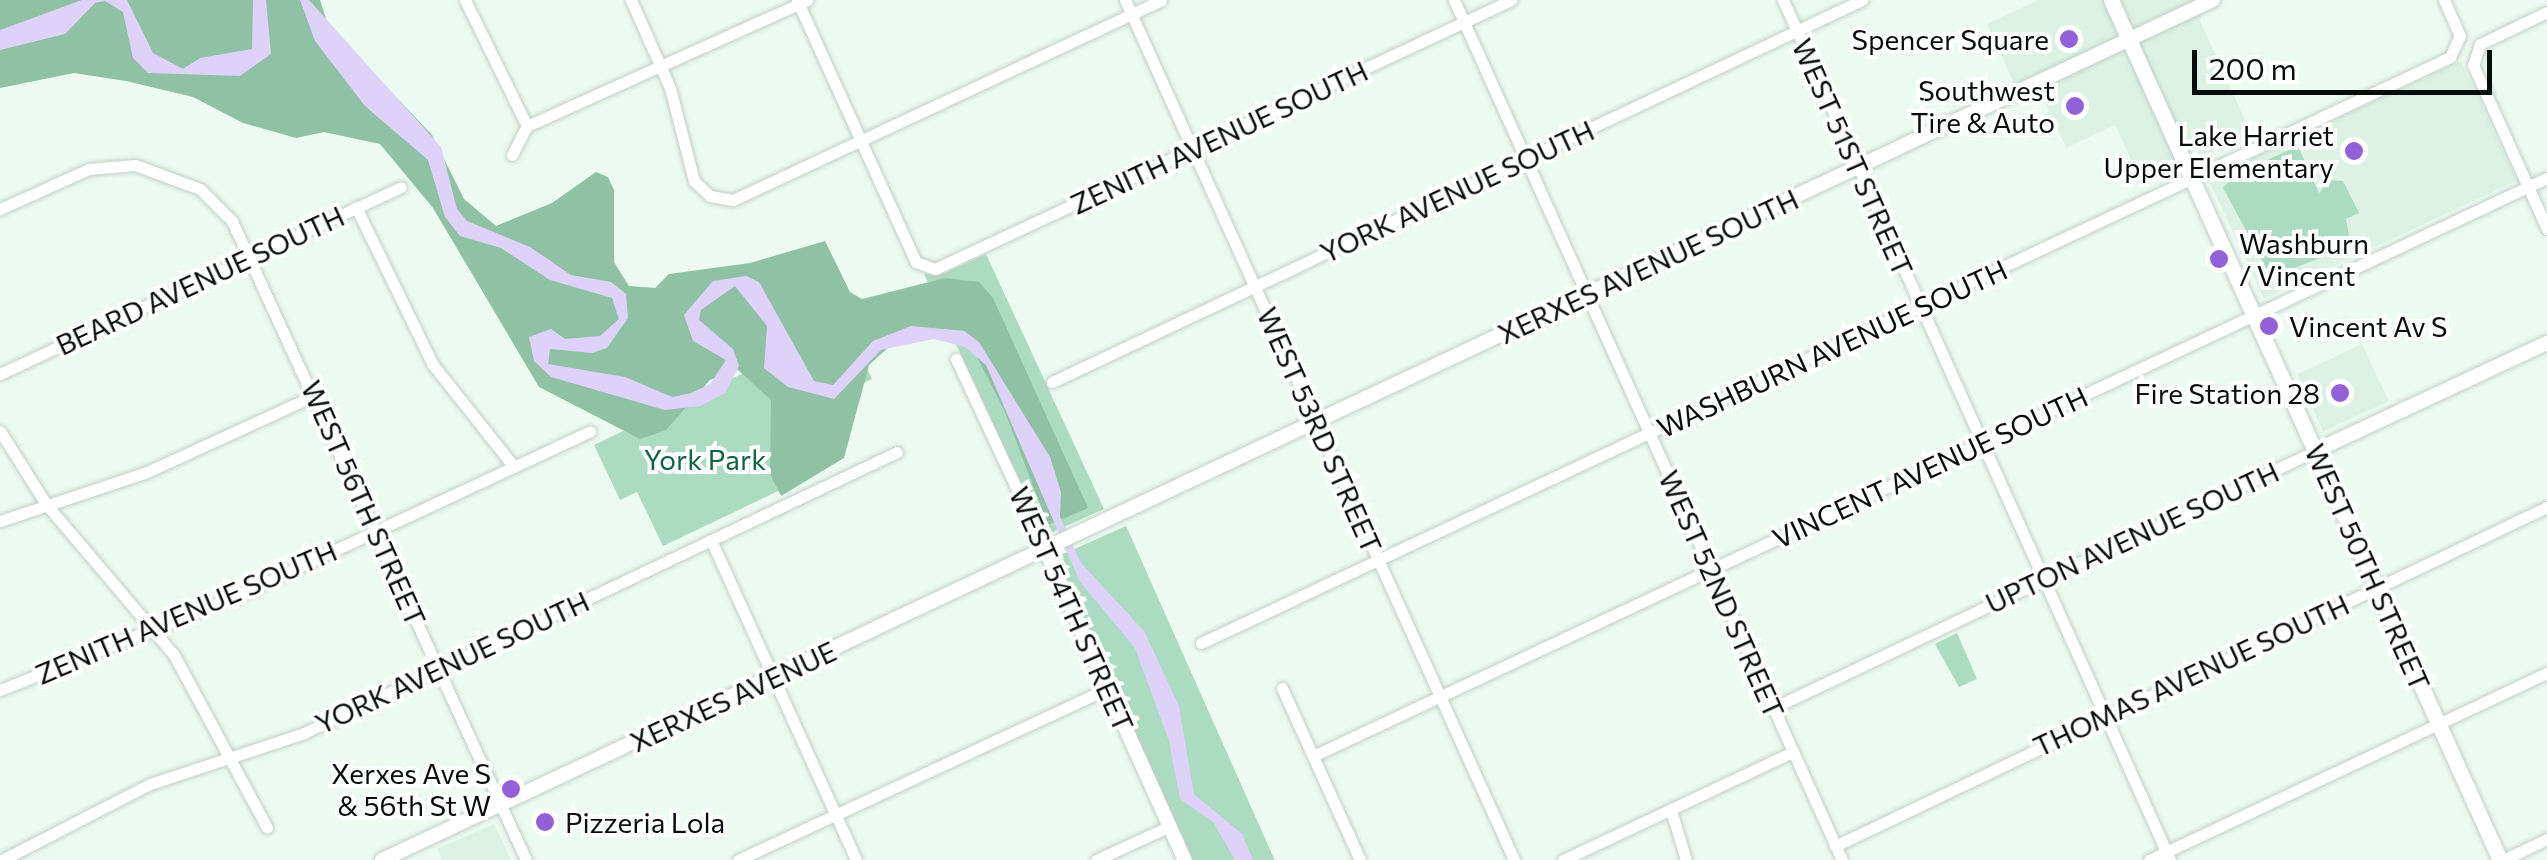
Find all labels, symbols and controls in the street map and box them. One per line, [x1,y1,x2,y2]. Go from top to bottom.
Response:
place label: Spencer Square [1851,22,2049,56]
marker: Spencer Square [2058,28,2080,50]
scale bar [2197,30,2497,92]
street label: WEST 51ST STREET [1786,33,1920,281]
text: 200 m [2209,49,2297,86]
street label: ZENITH AVENUE SOUTH [1065,53,1373,221]
place label: Southwest Tire & Auto [1910,73,2055,139]
marker: Southwest Tire & Auto [2064,95,2086,117]
street label: YORK AVENUE SOUTH [1315,113,1599,269]
place label: Lake Harriet Upper Elementary [2104,118,2334,184]
marker: Lake Harriet Upper Elementary [2343,140,2365,162]
street label: XERXES AVENUE SOUTH [1493,182,1803,350]
street label: BEARD AVENUE SOUTH [51,198,349,362]
place label: Washburn / Vincent [2239,226,2369,292]
marker: Washburn / Vincent [2208,248,2230,270]
street label: WASHBURN AVENUE SOUTH [1652,252,2012,444]
street label: WEST 53RD STREET [1251,302,1389,558]
place label: Vincent Av S [2289,309,2447,343]
marker: Vincent Av S [2258,315,2280,337]
street label: WEST 56TH STREET [295,375,433,631]
place label: Fire Station 28 [2134,376,2320,410]
street label: VINCENT AVENUE SOUTH [1767,379,2093,555]
marker: Fire Station 28 [2329,382,2351,404]
street label: WEST 50TH STREET [2299,439,2437,695]
park label: York Park [644,442,766,476]
street label: UPTON AVENUE SOUTH [1980,454,2284,620]
street label: WEST 52ND STREET [1652,465,1792,723]
street label: WEST 54TH STREET [1003,481,1141,737]
street label: ZENITH AVENUE SOUTH [30,533,342,691]
street label: YORK AVENUE SOUTH [310,584,594,740]
street label: THOMAS AVENUE SOUTH [2028,587,2354,763]
street label: XERXES AVENUE [625,634,841,758]
place label: Xerxes Ave S & 56th St W [331,756,491,822]
marker: Xerxes Ave S & 56th St W [500,778,522,800]
place label: Pizzeria Lola [565,805,725,839]
marker: Pizzeria Lola [534,811,556,833]

